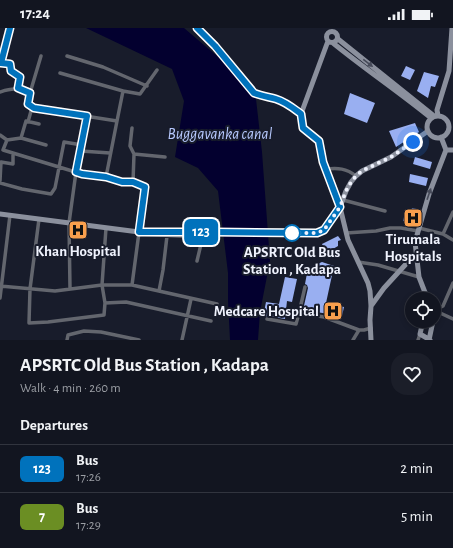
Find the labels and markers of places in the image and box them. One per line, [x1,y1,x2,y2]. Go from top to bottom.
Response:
hospital icon: Tirumala Hospitals [402,207,424,229]
hospital icon: Khan Hospital [67,219,89,241]
marker: APSRTC Old Bus Station , Kadapa [283,224,301,242]
place label: Tirumala Hospitals [385,232,442,264]
place label: Khan Hospital [35,244,121,259]
place label: APSRTC Old Bus Station , Kadapa [243,245,341,277]
hospital icon: Medcare Hospital [322,300,344,322]
place label: Medcare Hospital [214,304,319,319]

